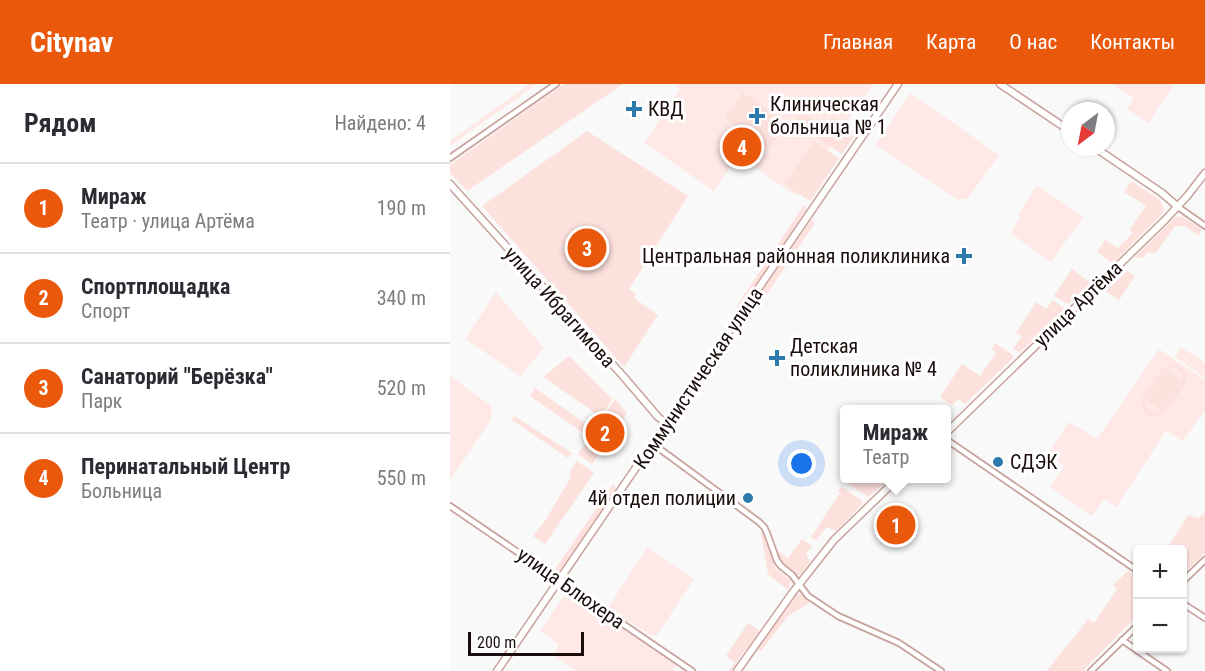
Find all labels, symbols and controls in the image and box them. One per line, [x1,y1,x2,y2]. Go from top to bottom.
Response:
text: Citynav [30,26,113,59]
text: Главная [823,30,893,54]
text: Карта [926,30,976,54]
text: О нас [1009,30,1057,54]
text: Контакты [1090,30,1175,54]
place label: Клиническая больница № 1 [770,92,887,139]
place label: КВД [648,97,683,121]
marker: КВД [625,100,643,118]
north arrow [1061,102,1115,156]
marker: Клиническая больница № 1 [748,107,766,125]
text: Рядом [24,108,96,138]
text: Найдено: 4 [334,111,426,135]
pin: 4 [722,124,762,170]
text: Мираж [81,184,146,209]
text: 1 [38,196,49,220]
text: 190 m [377,196,426,220]
text: Театр · улица Артёма [81,209,255,233]
pin: 3 [568,226,606,270]
street label: улица Ибрагимова [499,242,621,372]
place label: Центральная районная поликлиника [642,244,950,268]
marker: Центральная районная поликлиника [955,247,973,265]
street label: улица Артёма [1029,256,1127,352]
text: Спортплощадка [81,274,230,299]
street label: Коммунистическая улица [628,283,768,473]
text: 2 [38,286,49,310]
text: 340 m [377,286,426,310]
text: Спорт [81,299,130,323]
place label: Детская поликлиника № 4 [790,334,937,381]
marker: Детская поликлиника № 4 [768,349,786,367]
text: Санаторий "Берёзка" [81,364,273,389]
text: 3 [38,376,49,400]
text: 520 m [377,376,426,400]
text: Парк [81,389,122,413]
popup [840,405,951,483]
pin: 2 [586,410,624,456]
text: Мираж [863,420,928,445]
text: Театр [863,445,909,469]
your location [787,449,816,478]
place label: СДЭК [1010,450,1058,474]
text: Перинатальный Центр [81,454,290,479]
marker: СДЭК [991,455,1005,469]
text: 4 [38,466,49,490]
text: 550 m [377,466,426,490]
text: Больница [81,479,162,503]
place label: 4й отдел полиции [588,486,736,510]
marker: 4й отдел полиции [741,491,755,505]
pin: 1 [876,502,916,548]
street label: улица Блюхера [513,542,629,634]
map controls [1133,545,1187,653]
button: + [1133,545,1187,599]
button: − [1133,599,1187,653]
scale bar [468,629,584,656]
text: 200 m [477,633,516,652]

